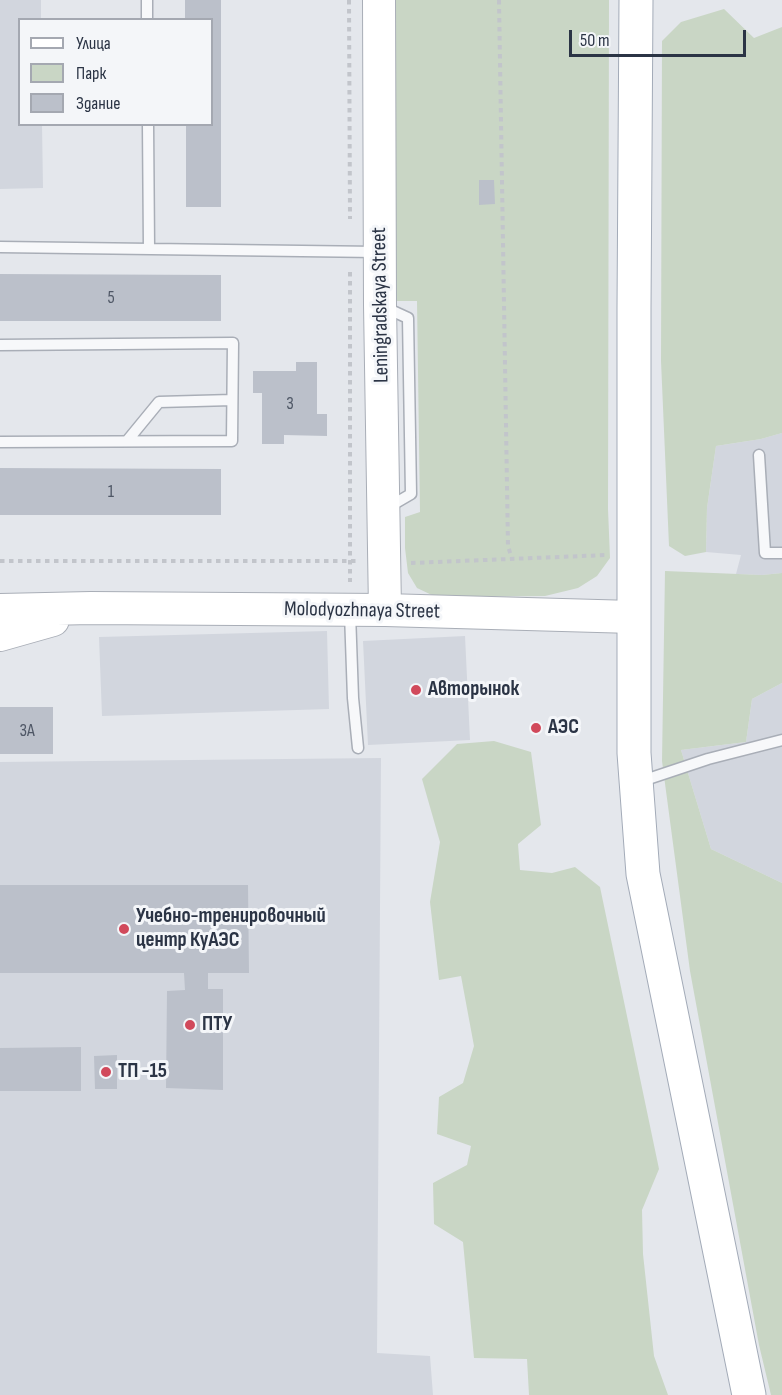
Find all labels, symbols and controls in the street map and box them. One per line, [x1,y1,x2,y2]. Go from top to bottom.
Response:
legend [18,18,213,126]
scale bar [572,18,749,56]
text: 50 m [580,30,610,51]
text: Улица [76,33,111,54]
text: Парк [76,63,106,84]
text: Здание [76,93,121,114]
street label: Leningradskaya Street [367,227,395,383]
house number: 5 [107,287,115,309]
house number: 3 [286,393,294,415]
house number: 1 [108,481,114,503]
street label: Molodyozhnaya Street [284,597,440,625]
place label: Авторынок [428,677,519,703]
marker: Авторынок [409,683,423,697]
place label: АЭС [548,715,579,741]
house number: 3А [19,720,35,742]
marker: АЭС [529,721,543,735]
place label: Учебно-тренировочный центр КуАЭС [136,904,326,954]
marker: Учебно-тренировочный центр КуАЭС [117,922,131,936]
place label: ПТУ [202,1012,232,1038]
marker: ПТУ [183,1018,197,1032]
place label: ТП -15 [118,1059,167,1085]
marker: ТП -15 [99,1065,113,1079]

